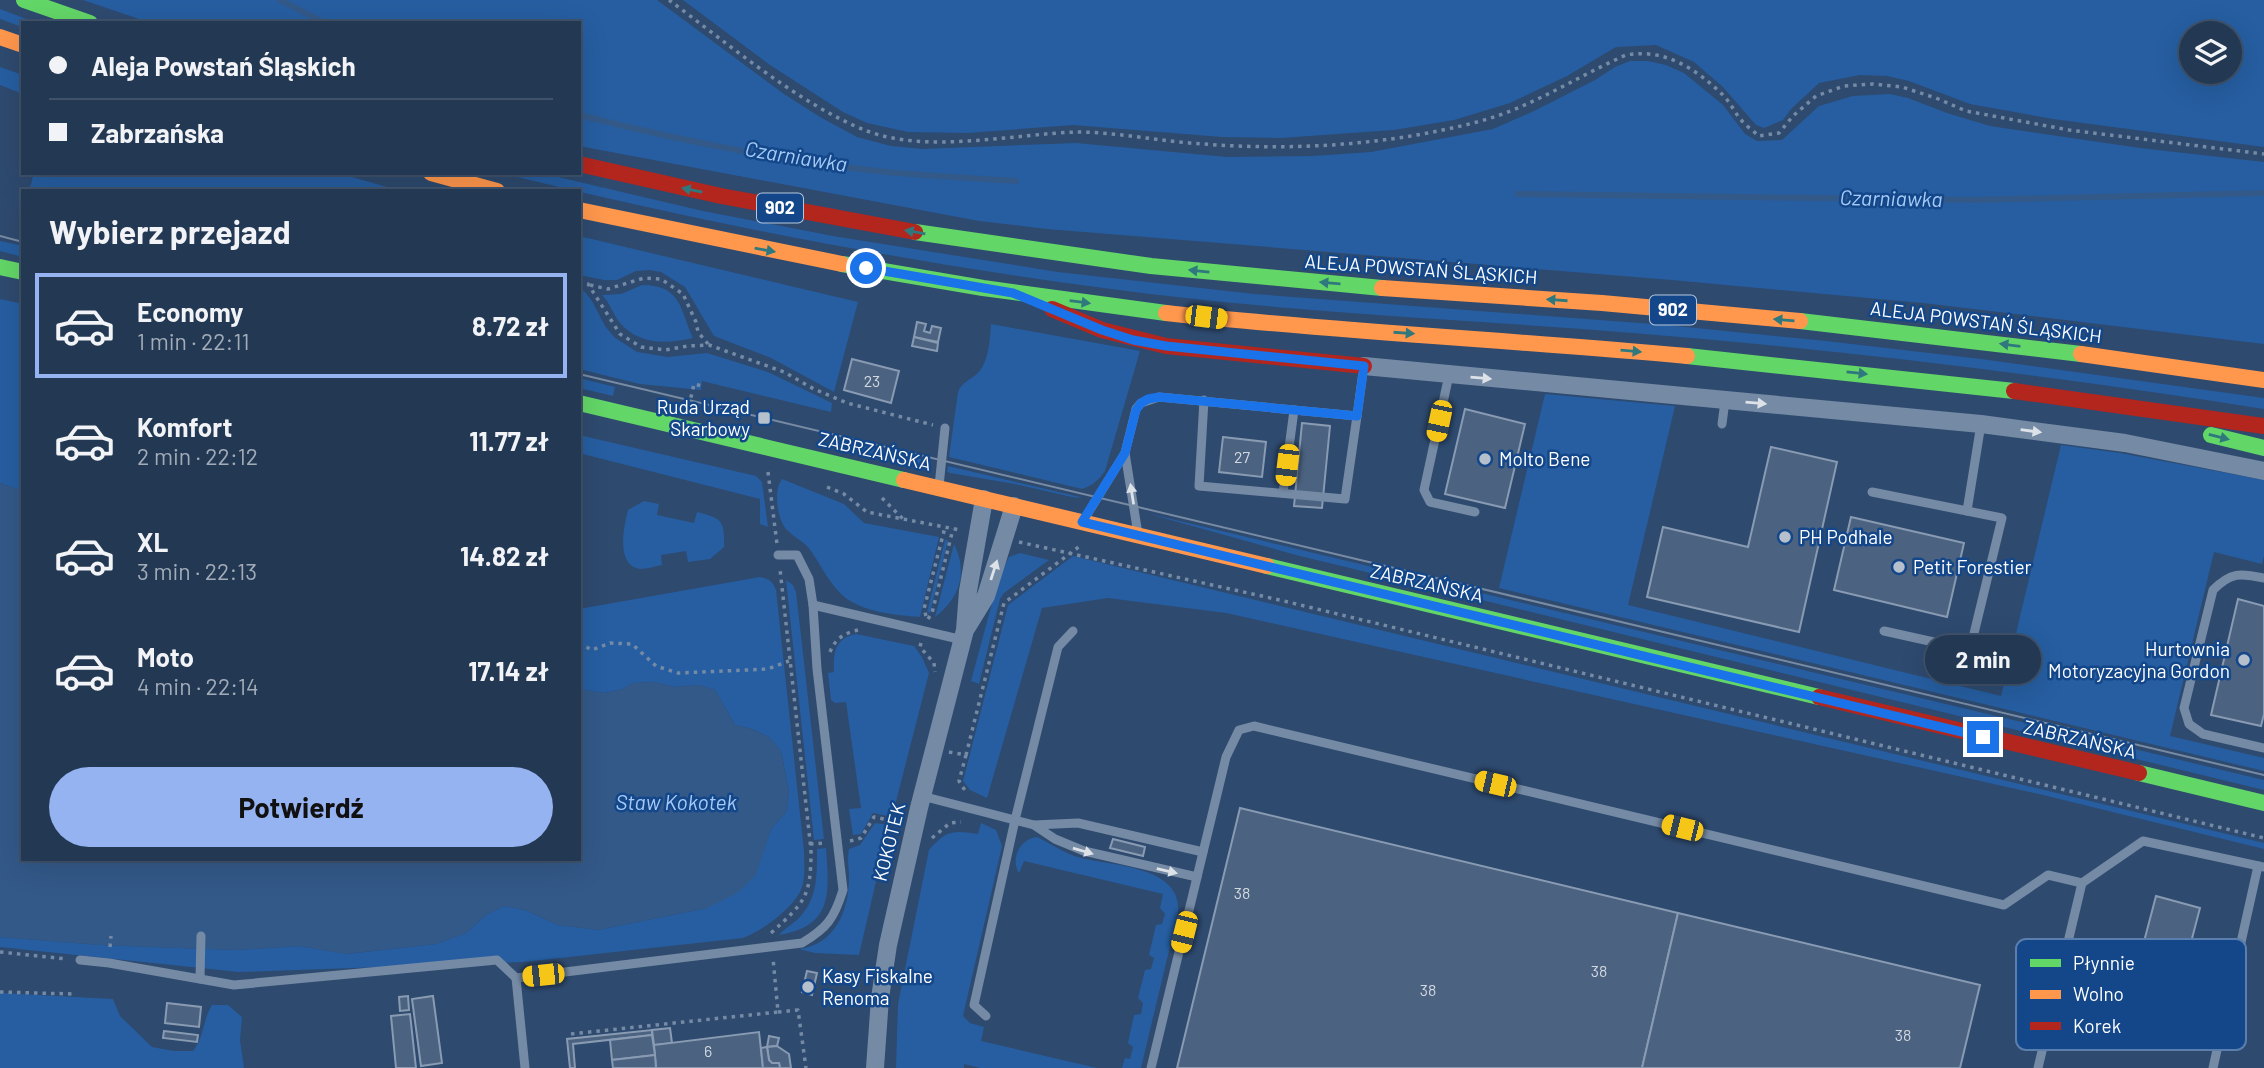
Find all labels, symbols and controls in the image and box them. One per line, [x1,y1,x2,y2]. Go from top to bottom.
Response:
map controls [2179,21,2242,84]
button: layers [2179,21,2242,84]
text: Aleja Powstań Śląskich [91,50,356,81]
text: Zabrzańska [91,117,224,148]
water label: Czarniawka [743,135,849,176]
water label: Czarniawka [1839,184,1943,211]
one-way arrow [681,185,703,196]
road number: 902 [757,194,803,223]
text: Wybierz przejazd [49,212,291,250]
one-way arrow [904,226,926,237]
one-way arrow [754,245,776,256]
street label: ALEJA POWSTAŃ ŚLĄSKICH [1304,249,1538,288]
route start [850,252,882,284]
one-way arrow [1188,265,1210,276]
one-way arrow [1319,277,1341,288]
icon: car [53,294,116,357]
one-way arrow [1546,295,1568,306]
text: Economy [137,296,243,327]
road number: 902 [1650,296,1696,324]
street label: ALEJA POWSTAŃ ŚLĄSKICH [1869,296,2103,347]
one-way arrow [1069,297,1091,308]
car [1184,304,1229,330]
text: 8.72 zł [472,310,549,341]
one-way arrow [1772,314,1794,325]
text: 1 min · 22:11 [137,327,250,355]
one-way arrow [1393,328,1415,339]
one-way arrow [1999,340,2021,351]
one-way arrow [1620,346,1642,357]
one-way arrow [1846,367,1868,378]
house number: 23 [864,371,880,390]
one-way arrow [1470,373,1492,384]
place label: Ruda Urząd Skarbowy [657,395,750,440]
car [1425,398,1454,444]
one-way arrow [1745,398,1767,409]
icon: car [53,409,116,472]
marker: Ruda Urząd Skarbowy [756,410,772,426]
text: Komfort [137,411,232,442]
text: 11.77 zł [469,425,549,456]
street label: ZABRZAŃSKA [816,426,934,475]
one-way arrow [2020,426,2042,437]
one-way arrow [2208,432,2230,443]
text: 2 min · 22:12 [137,442,258,470]
car [1275,443,1300,487]
house number: 27 [1234,447,1250,466]
place label: Molto Bene [1499,447,1590,470]
marker: Molto Bene [1477,451,1493,467]
one-way arrow [1126,483,1137,505]
icon: car [53,524,116,587]
place label: PH Podhale [1799,525,1893,548]
text: XL [137,526,168,557]
marker: PH Podhale [1777,529,1793,545]
text: 14.82 zł [460,540,549,571]
place label: Petit Forestier [1913,555,2032,578]
text: 3 min · 22:13 [137,557,257,585]
street label: ZABRZAŃSKA [1368,558,1486,607]
one-way arrow [990,559,1000,580]
marker: Petit Forestier [1891,559,1907,575]
callout: 2 min [1925,636,2041,684]
place label: Hurtownia Motoryzacyjna Gordon [2048,637,2230,682]
icon: car [53,639,116,702]
text: Moto [137,641,194,672]
text: 2 min [1955,645,2011,673]
marker: Hurtownia Motoryzacyjna Gordon [2236,652,2252,668]
text: 17.14 zł [468,655,549,686]
text: 4 min · 22:14 [137,672,259,700]
street label: ZABRZAŃSKA [2021,714,2139,763]
route end [1967,721,1999,753]
button: Potwierdź [49,767,553,847]
car [1473,769,1518,799]
water label: Staw Kokotek [615,789,737,814]
street label: KOKOTEK [868,800,909,884]
car [1660,813,1705,843]
one-way arrow [1073,846,1094,856]
one-way arrow [1156,865,1178,876]
house number: 38 [1234,883,1250,902]
car [1169,909,1200,955]
legend [2016,939,2246,1050]
text: Płynnie [2073,951,2135,974]
house number: 38 [1591,961,1607,980]
car [522,962,565,988]
place label: Kasy Fiskalne Renoma [822,964,933,1009]
marker: Kasy Fiskalne Renoma [800,979,816,995]
house number: 38 [1420,980,1436,999]
text: Wolno [2073,982,2124,1005]
text: Korek [2073,1014,2121,1037]
house number: 38 [1895,1025,1911,1044]
house number: 6 [704,1041,712,1060]

